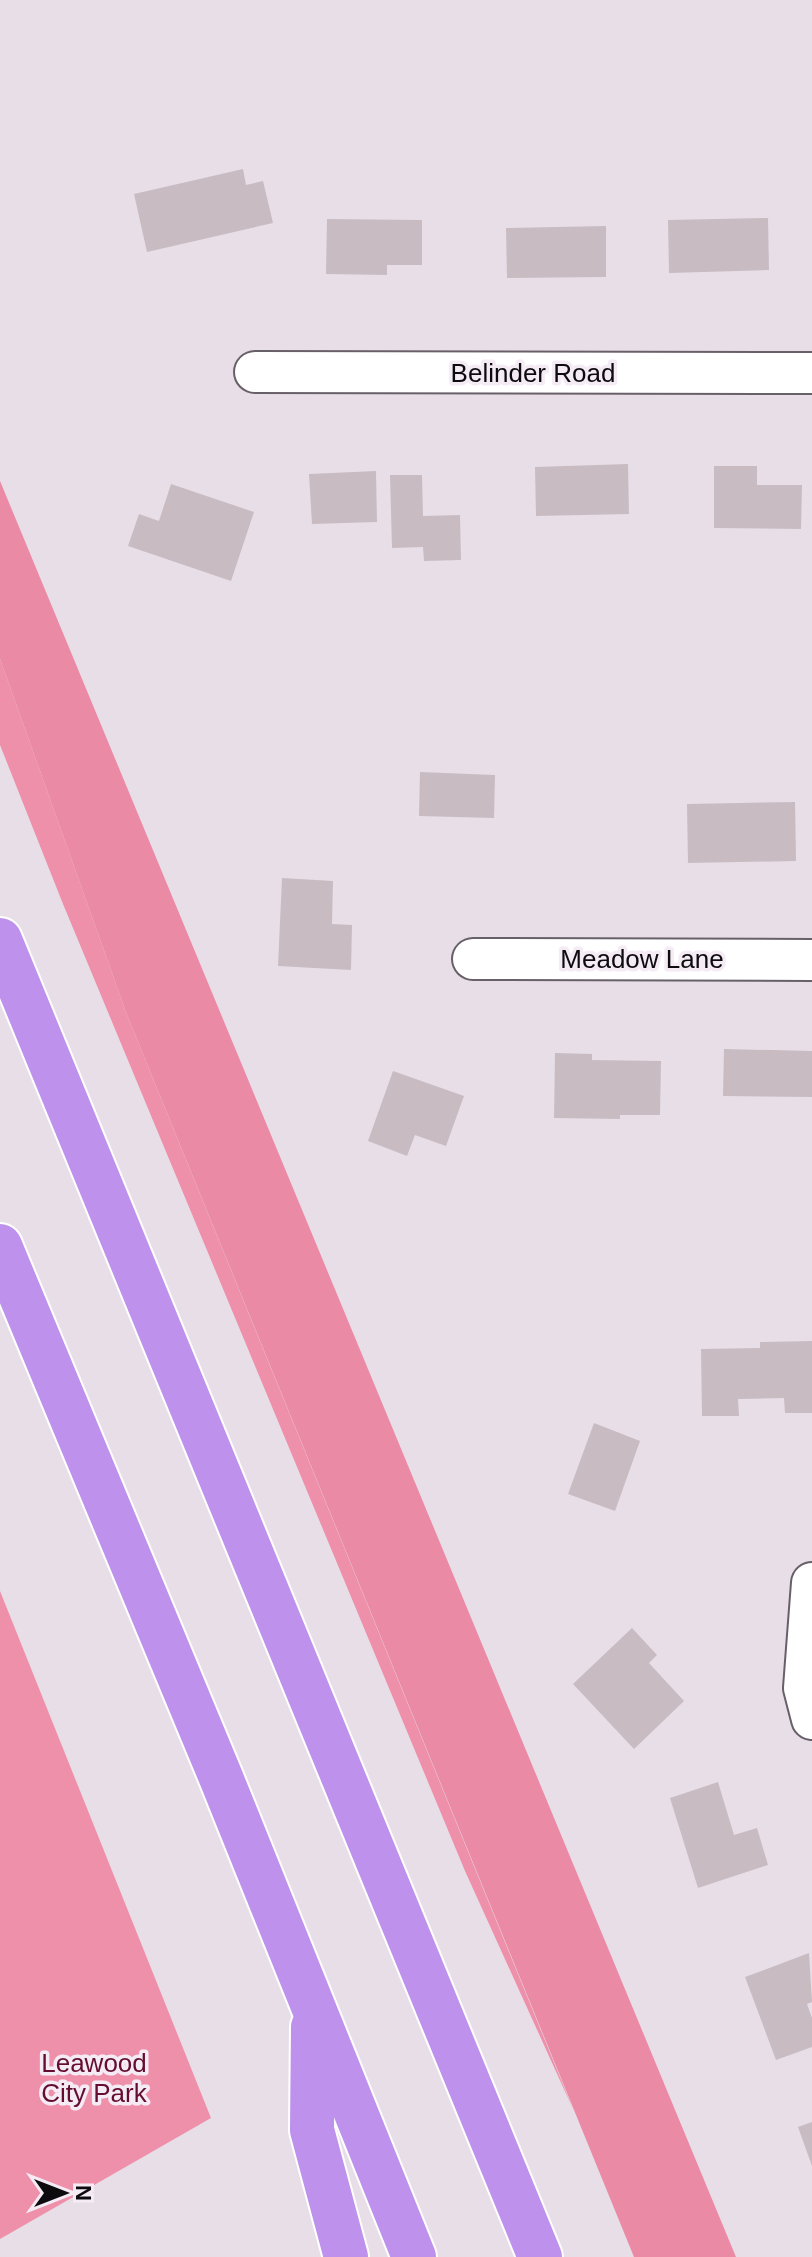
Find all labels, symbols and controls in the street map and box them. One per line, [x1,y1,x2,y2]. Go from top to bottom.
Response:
street label: Belinder Road [451,358,615,388]
street label: Meadow Lane [560,944,724,974]
park label: Leawood City Park [41,2048,148,2108]
north arrow [24,2153,104,2233]
text: N [71,2185,96,2201]

